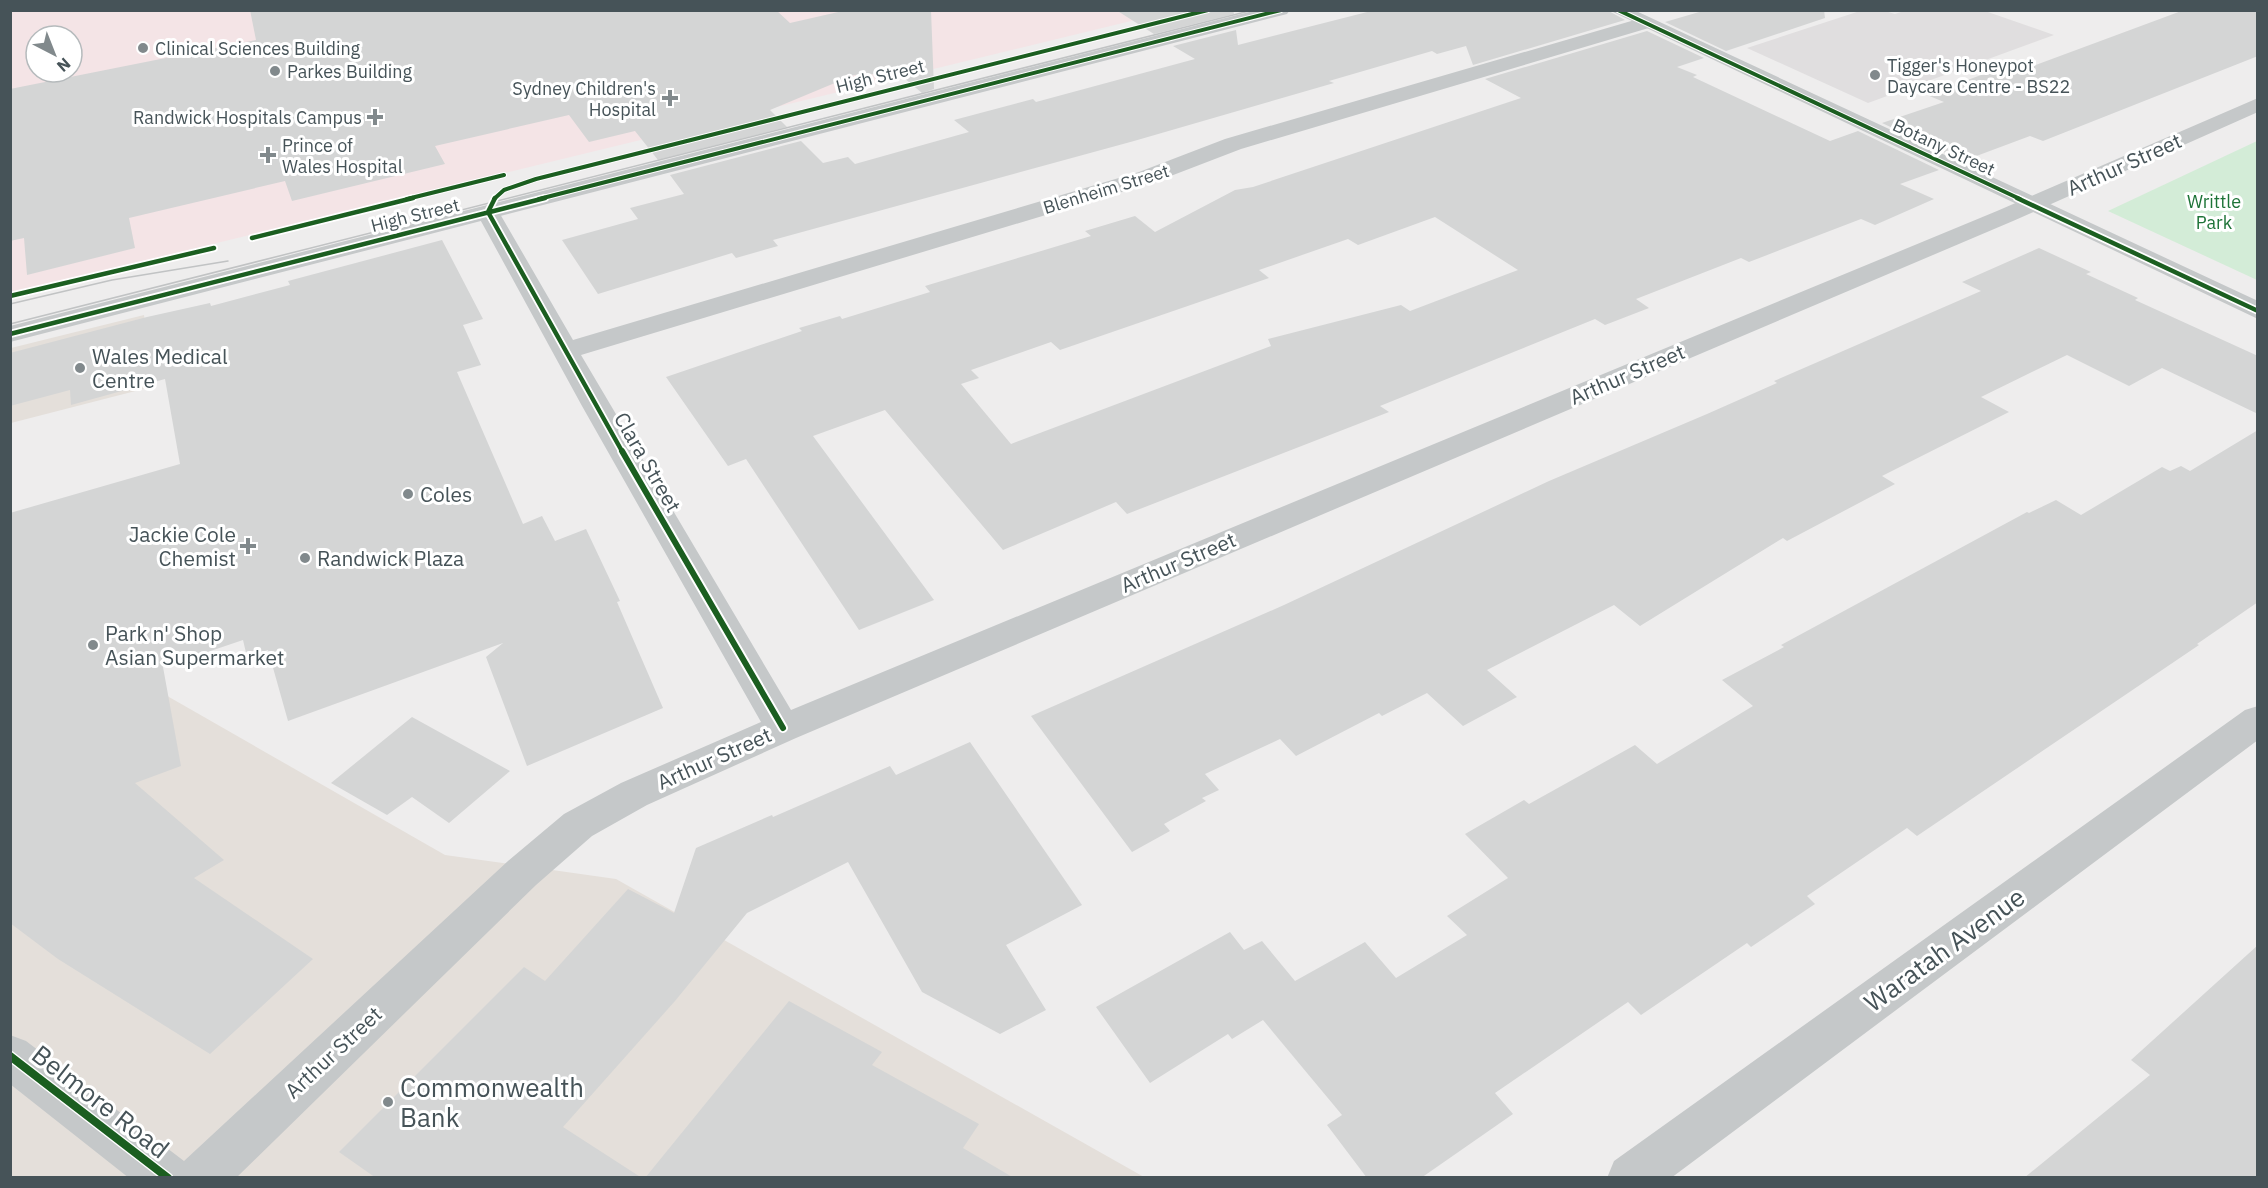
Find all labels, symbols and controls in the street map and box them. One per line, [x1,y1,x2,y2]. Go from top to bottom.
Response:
north arrow [24,24,84,84]
place label: Clinical Sciences Building [155,37,361,60]
marker: Clinical Sciences Building [136,41,150,55]
text: N [53,54,75,76]
street label: High Street [833,54,927,98]
place label: Tigger's Honeypot Daycare Centre - BS22 [1887,54,2070,98]
place label: Parkes Building [287,60,413,83]
marker: Parkes Building [268,64,282,78]
marker: Tigger's Honeypot Daycare Centre - BS22 [1868,68,1882,82]
place label: Sydney Children's Hospital [512,77,656,121]
marker: Sydney Children's Hospital [661,89,679,107]
place label: Randwick Hospitals Campus [133,106,362,129]
marker: Randwick Hospitals Campus [366,108,384,126]
street label: Botany Street [1889,113,1999,181]
street label: Arthur Street [2062,126,2186,202]
place label: Prince of Wales Hospital [282,134,403,178]
marker: Prince of Wales Hospital [259,146,277,164]
street label: Blenheim Street [1040,159,1172,219]
park label: Writtle Park [2187,190,2241,234]
street label: High Street [368,193,462,237]
street label: Arthur Street [1565,337,1689,411]
place label: Wales Medical Centre [92,342,228,394]
marker: Wales Medical Centre [73,361,87,375]
street label: Clara Street [608,407,688,517]
place label: Coles [420,480,472,508]
marker: Coles [401,487,415,501]
place label: Jackie Cole Chemist [129,520,236,572]
street label: Arthur Street [1116,525,1240,599]
marker: Jackie Cole Chemist [241,539,255,553]
place label: Randwick Plaza [317,544,464,572]
marker: Randwick Plaza [298,551,312,565]
place label: Park n' Shop Asian Supermarket [105,619,284,671]
marker: Park n' Shop Asian Supermarket [86,638,100,652]
street label: Arthur Street [652,720,776,796]
street label: Waratah Avenue [1857,879,2031,1019]
street label: Arthur Street [279,1000,387,1104]
street label: Belmore Road [25,1037,177,1165]
place label: Commonwealth Bank [400,1070,584,1134]
marker: Commonwealth Bank [381,1095,395,1109]

